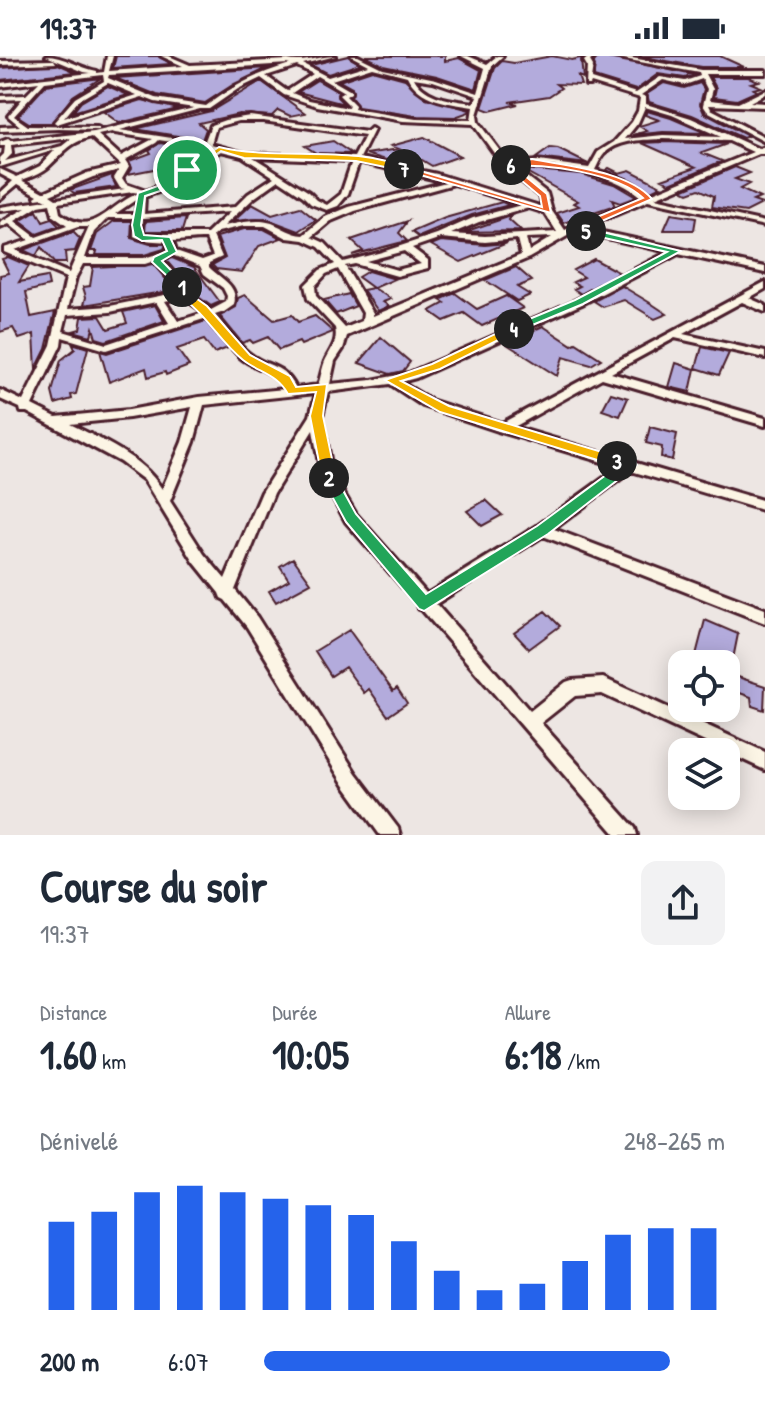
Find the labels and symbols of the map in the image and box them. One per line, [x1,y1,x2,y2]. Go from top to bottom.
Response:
pin [153,136,221,204]
pin: 6 [491,145,531,185]
pin: 7 [384,149,424,189]
pin: 5 [566,211,606,251]
pin: 1 [162,267,202,307]
pin: 4 [494,309,534,349]
pin: 3 [597,441,637,481]
pin: 2 [309,458,349,498]

